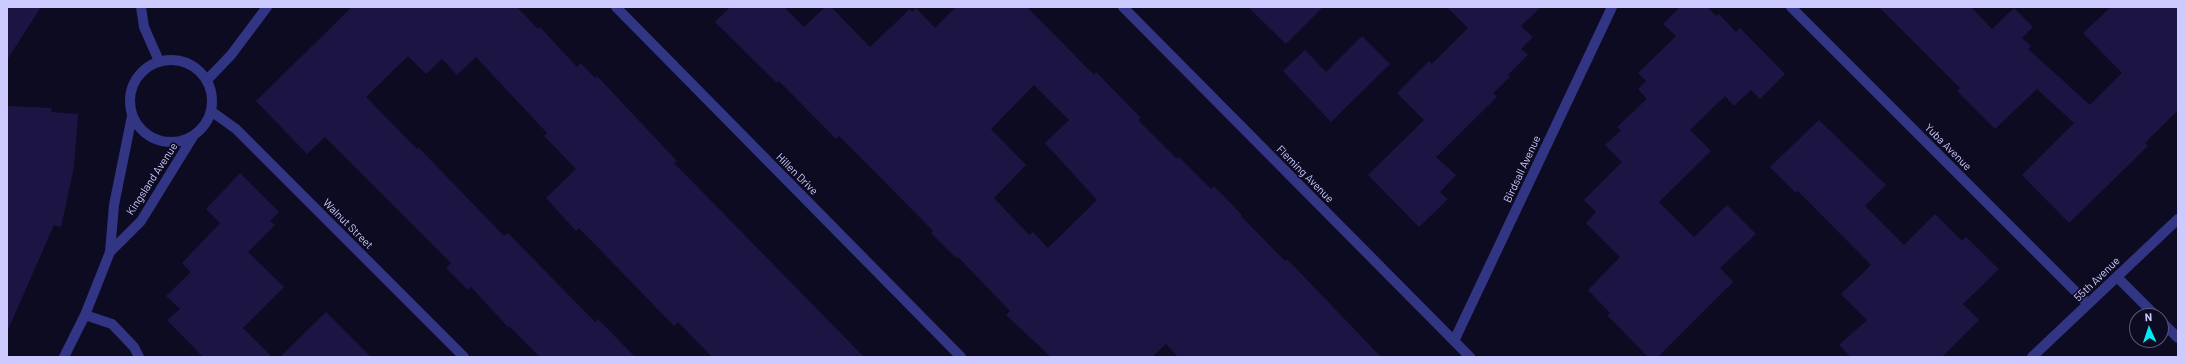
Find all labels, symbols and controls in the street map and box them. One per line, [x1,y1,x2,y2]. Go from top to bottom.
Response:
street label: Yuba Avenue [1922,121,1974,173]
street label: Birdsall Avenue [1501,133,1543,205]
street label: Kingsland Avenue [124,140,180,218]
street label: Fleming Avenue [1274,143,1336,205]
street label: Hillen Drive [773,150,821,198]
street label: Walnut Street [320,196,376,252]
street label: 55th Avenue [2071,254,2123,304]
north arrow [2129,308,2169,348]
text: N [2144,310,2152,323]

